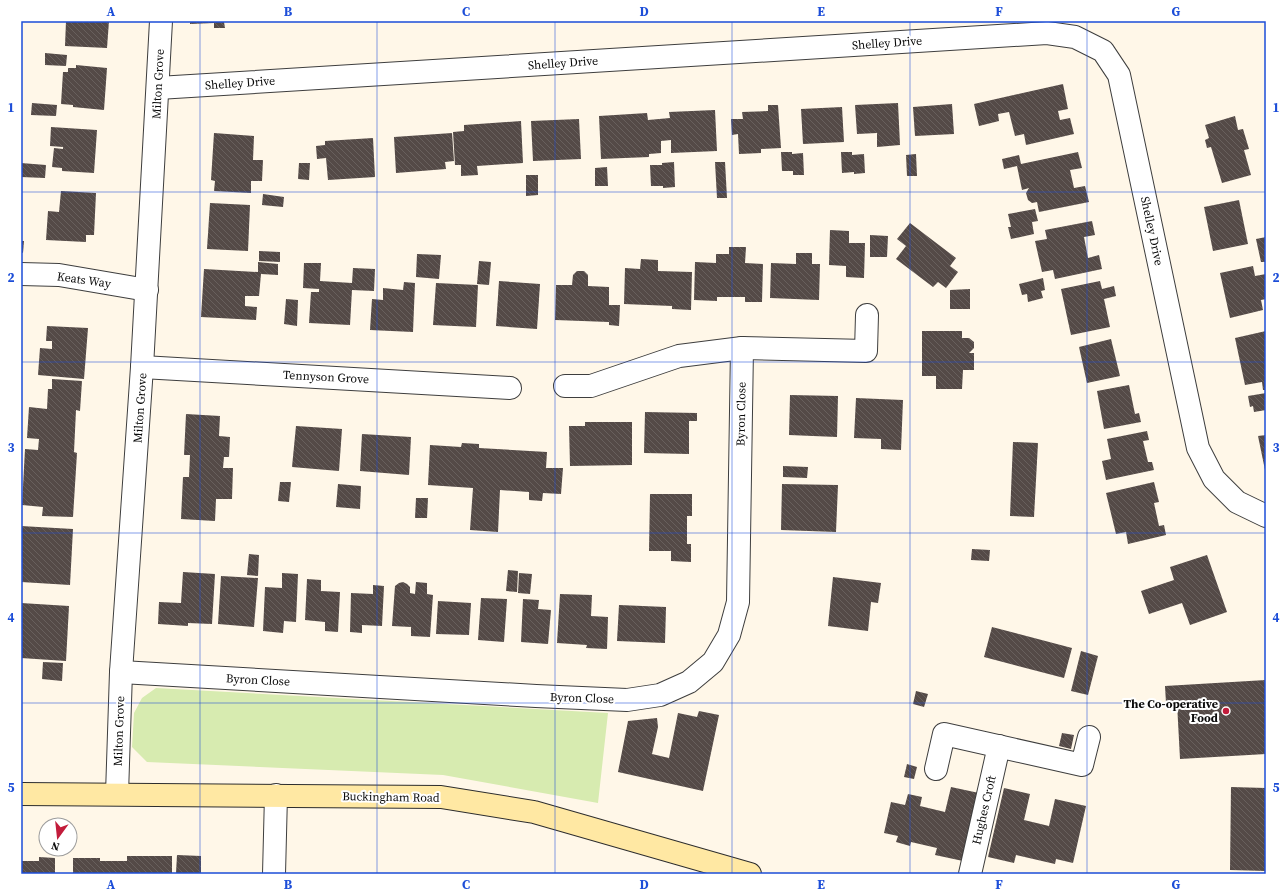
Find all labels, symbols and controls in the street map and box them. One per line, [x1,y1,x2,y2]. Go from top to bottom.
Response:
text: A [107,3,116,20]
text: B [284,3,293,20]
text: C [462,3,470,20]
text: D [639,3,649,20]
text: E [817,3,825,20]
text: F [995,3,1003,20]
text: G [1172,3,1181,20]
street label: Shelley Drive [851,33,923,53]
street label: Milton Grove [148,49,168,119]
street label: Shelley Drive [527,53,599,73]
street label: Shelley Drive [204,73,276,93]
text: 1 [7,99,15,116]
text: 1 [1272,99,1280,116]
street label: Shelley Drive [1137,195,1167,267]
street label: Keats Way [56,268,113,292]
text: 2 [7,269,15,286]
text: 2 [1272,269,1280,286]
street label: Tennyson Grove [282,367,370,387]
street label: Milton Grove [130,372,150,444]
street label: Byron Close [732,382,750,446]
text: 3 [7,439,15,456]
text: 3 [1272,439,1280,456]
text: 4 [7,609,15,626]
text: 4 [1272,609,1280,626]
street label: Byron Close [226,670,290,690]
street label: Byron Close [550,689,614,707]
street label: Milton Grove [110,696,128,766]
place label: The Co-operative Food [1123,696,1218,726]
marker: The Co-operative Food [1221,706,1231,716]
street label: Hughes Croft [968,774,1000,846]
text: 5 [7,779,15,796]
text: 5 [1272,779,1280,796]
street label: Buckingham Road [342,788,440,806]
north arrow [38,817,78,857]
text: N [50,838,61,854]
text: A [107,876,116,893]
text: B [284,876,293,893]
text: C [462,876,470,893]
text: D [639,876,649,893]
text: E [817,876,825,893]
text: F [995,876,1003,893]
text: G [1172,876,1181,893]

